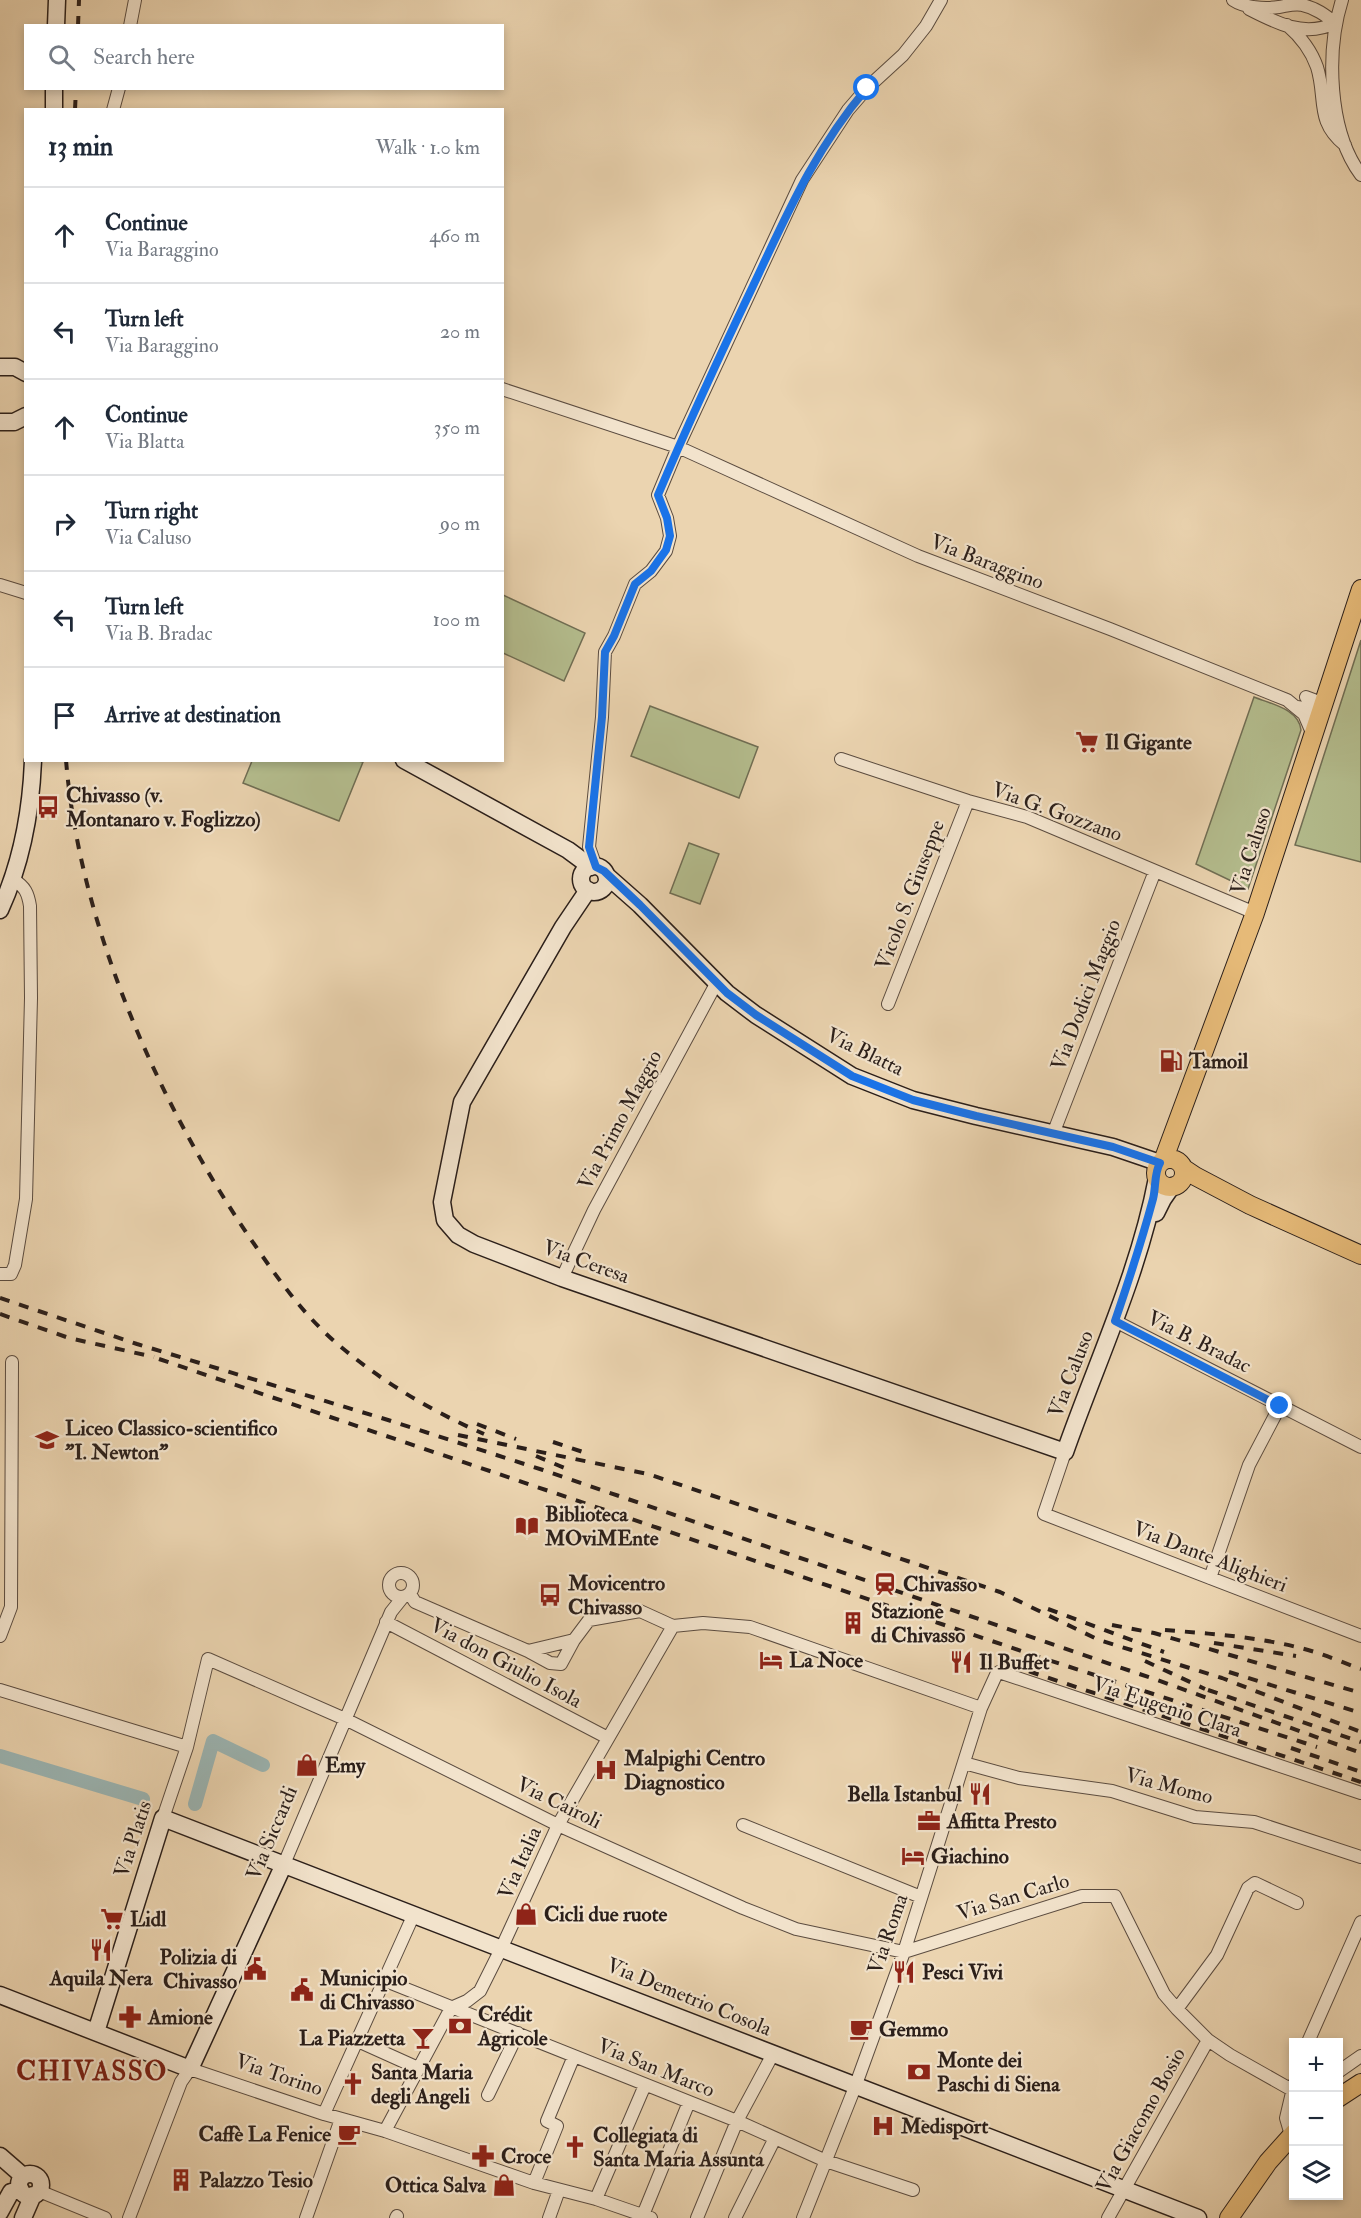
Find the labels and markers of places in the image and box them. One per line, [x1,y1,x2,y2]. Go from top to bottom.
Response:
supermarket icon: Il Gigante [1074,729,1100,755]
place label: Il Gigante [1105,729,1192,756]
place label: Chivasso (v. Montanaro v. Foglizzo) [65,782,261,833]
bus stop icon: Chivasso (v. Montanaro v. Foglizzo) [35,794,61,820]
fuel station icon: Tamoil [1158,1048,1184,1074]
place label: Tamoil [1188,1048,1249,1075]
place label: Liceo Classico-scientifico "I. Newton" [65,1415,277,1466]
school or university icon: Liceo Classico-scientifico "I. Newton" [34,1427,60,1453]
place label: Biblioteca MOviMEnte [544,1501,659,1552]
library icon: Biblioteca MOviMEnte [514,1513,540,1539]
place label: Movicentro Chivasso [567,1570,665,1621]
station icon: Chivasso [872,1571,898,1597]
place label: Chivasso [903,1571,977,1598]
bus stop icon: Movicentro Chivasso [537,1582,563,1608]
place label: Stazione di Chivasso [871,1598,965,1649]
building icon: Stazione di Chivasso [840,1610,866,1636]
hotel icon: La Noce [758,1647,784,1673]
place label: La Noce [789,1647,863,1674]
restaurant icon: Il Buffet [948,1649,974,1675]
place label: Il Buffet [979,1649,1050,1676]
place label: Malpighi Centro Diagnostico [623,1745,765,1796]
shop icon: Emy [294,1752,320,1778]
place label: Emy [325,1752,366,1779]
hospital icon: Malpighi Centro Diagnostico [593,1757,619,1783]
place label: Bella Istanbul [847,1781,963,1808]
restaurant icon: Bella Istanbul [967,1781,993,1807]
office icon: Affitta Presto [916,1808,942,1834]
place label: Affitta Presto [946,1808,1057,1835]
hotel icon: Giachino [900,1843,926,1869]
place label: Giachino [931,1843,1009,1870]
shop icon: Cicli due ruote [513,1901,539,1927]
place label: Cicli due ruote [544,1901,668,1928]
supermarket icon: Lidl [99,1906,125,1932]
place label: Lidl [130,1906,167,1933]
restaurant icon: Aquila Nera [88,1937,114,1963]
place label: Polizia di Chivasso [160,1944,237,1995]
public building icon: Polizia di Chivasso [242,1956,268,1982]
restaurant icon: Pesci Vivi [891,1959,917,1985]
place label: Pesci Vivi [922,1959,1004,1986]
place label: Aquila Nera [49,1965,154,1992]
place label: Municipio di Chivasso [319,1965,414,2016]
public building icon: Municipio di Chivasso [289,1977,315,2003]
place label: Crédit Agricole [477,2001,548,2052]
pharmacy icon: Amione [117,2004,143,2030]
place label: Amione [147,2004,213,2031]
bank icon: Crédit Agricole [447,2013,473,2039]
cafe icon: Gemmo [848,2016,874,2042]
place label: Gemmo [879,2016,948,2043]
place label: La Piazzetta [299,2025,406,2052]
bar icon: La Piazzetta [410,2025,436,2051]
place label: Monte dei Paschi di Siena [936,2047,1061,2098]
place label: Santa Maria degli Angeli [371,2059,474,2110]
bank icon: Monte dei Paschi di Siena [906,2059,932,2085]
church icon: Santa Maria degli Angeli [340,2071,366,2097]
hospital icon: Medisport [870,2113,896,2139]
place label: Medisport [900,2113,988,2140]
place label: Caffè La Fenice [199,2121,331,2148]
cafe icon: Caffè La Fenice [336,2121,362,2147]
place label: Collegiata di Santa Maria Assunta [593,2122,765,2173]
church icon: Collegiata di Santa Maria Assunta [562,2134,588,2160]
pharmacy icon: Croce [470,2143,496,2169]
place label: Croce [501,2143,552,2170]
building icon: Palazzo Tesio [168,2167,194,2193]
place label: Palazzo Tesio [199,2167,313,2194]
place label: Ottica Salva [385,2172,487,2199]
shop icon: Ottica Salva [491,2172,517,2198]

